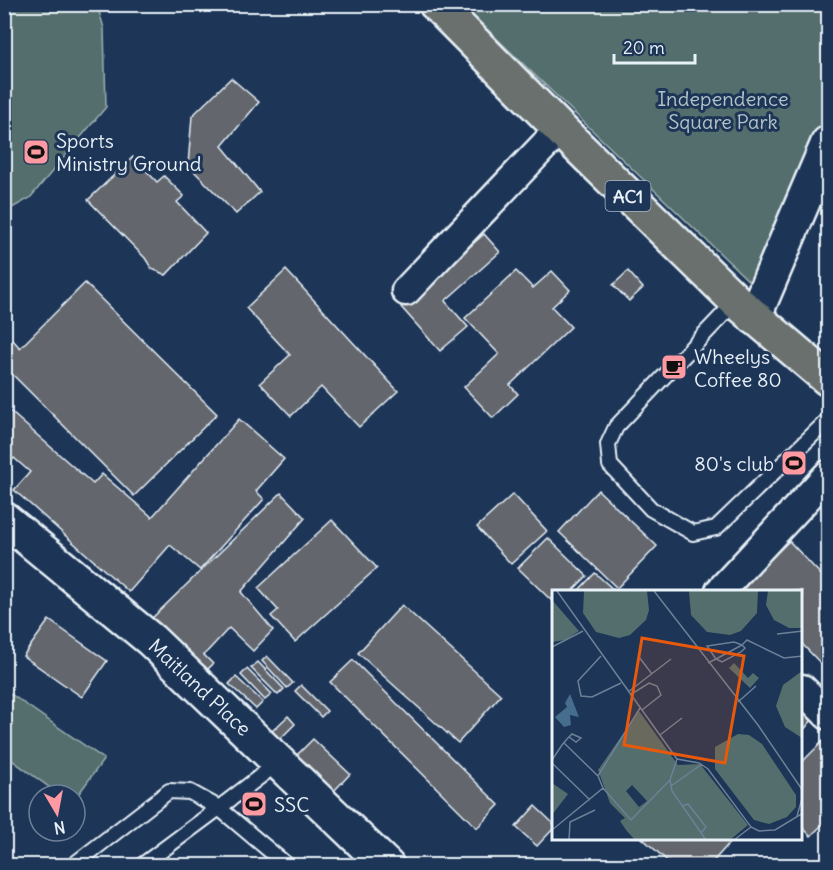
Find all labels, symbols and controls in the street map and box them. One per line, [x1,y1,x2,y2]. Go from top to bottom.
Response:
scale bar [614,27,695,65]
text: 20 m [623,36,665,59]
park label: Independence Square Park [658,86,788,134]
place label: Sports Ministry Ground [56,128,202,176]
sports icon: Sports Ministry Ground [21,137,51,167]
road number: AC1 [606,181,650,211]
place label: Wheelys Coffee 80 [694,344,782,392]
cafe icon: Wheelys Coffee 80 [659,352,689,382]
sports icon: 80's club [779,448,809,478]
place label: 80's club [694,451,774,476]
inset map [552,590,803,840]
street label: Maitland Place [144,633,256,741]
north arrow [27,783,87,843]
sports icon: SSC [239,789,269,819]
place label: SSC [274,792,309,817]
text: N [52,817,67,839]

